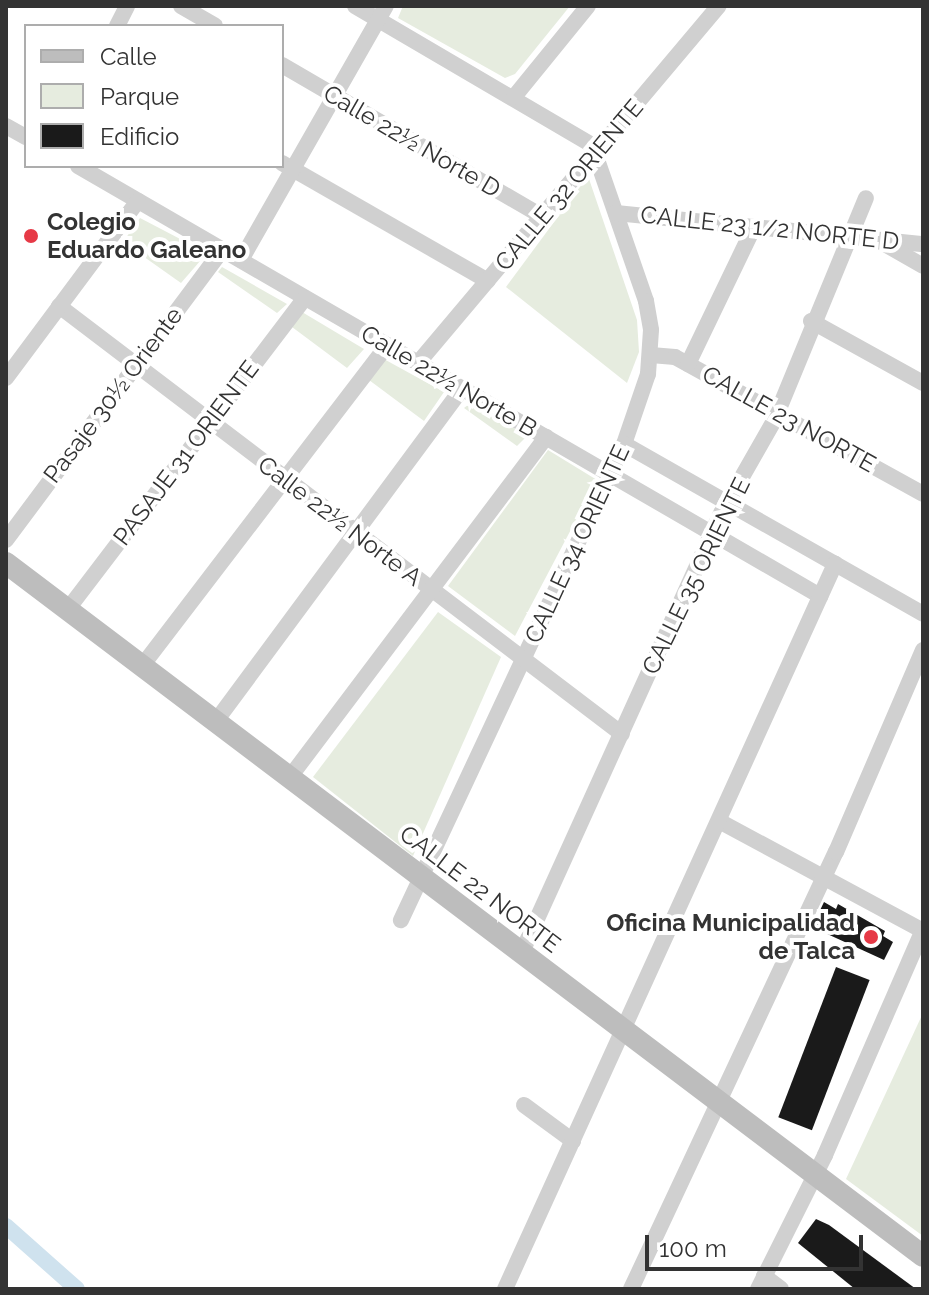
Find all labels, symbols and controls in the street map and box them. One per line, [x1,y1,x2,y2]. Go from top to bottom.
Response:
legend [24,24,284,168]
text: Calle [100,42,157,71]
street label: Calle 22½ Norte D [318,79,506,203]
text: Parque [100,82,179,111]
street label: CALLE 32 ORIENTE [489,94,649,276]
text: Edificio [100,122,179,151]
street label: CALLE 23 1/2 NORTE D [639,200,901,256]
place label: Colegio Eduardo Galeano [47,208,246,264]
marker: Colegio Eduardo Galeano [22,227,40,245]
street label: Pasaje 30½ Oriente [38,301,188,489]
street label: Calle 22½ Norte B [356,319,542,443]
street label: PASAJE 31 ORIENTE [107,355,265,551]
street label: CALLE 23 NORTE [697,359,881,479]
street label: CALLE 34 ORIENTE [518,440,636,648]
street label: Calle 22½ Norte A [252,450,428,592]
street label: CALLE 35 ORIENTE [636,473,756,679]
street label: CALLE 22 NORTE [394,819,566,959]
place label: Oficina Municipalidad de Talca [606,909,855,965]
marker: Oficina Municipalidad de Talca [862,928,880,946]
scale bar [649,1219,867,1269]
text: 100 m [659,1234,727,1263]

